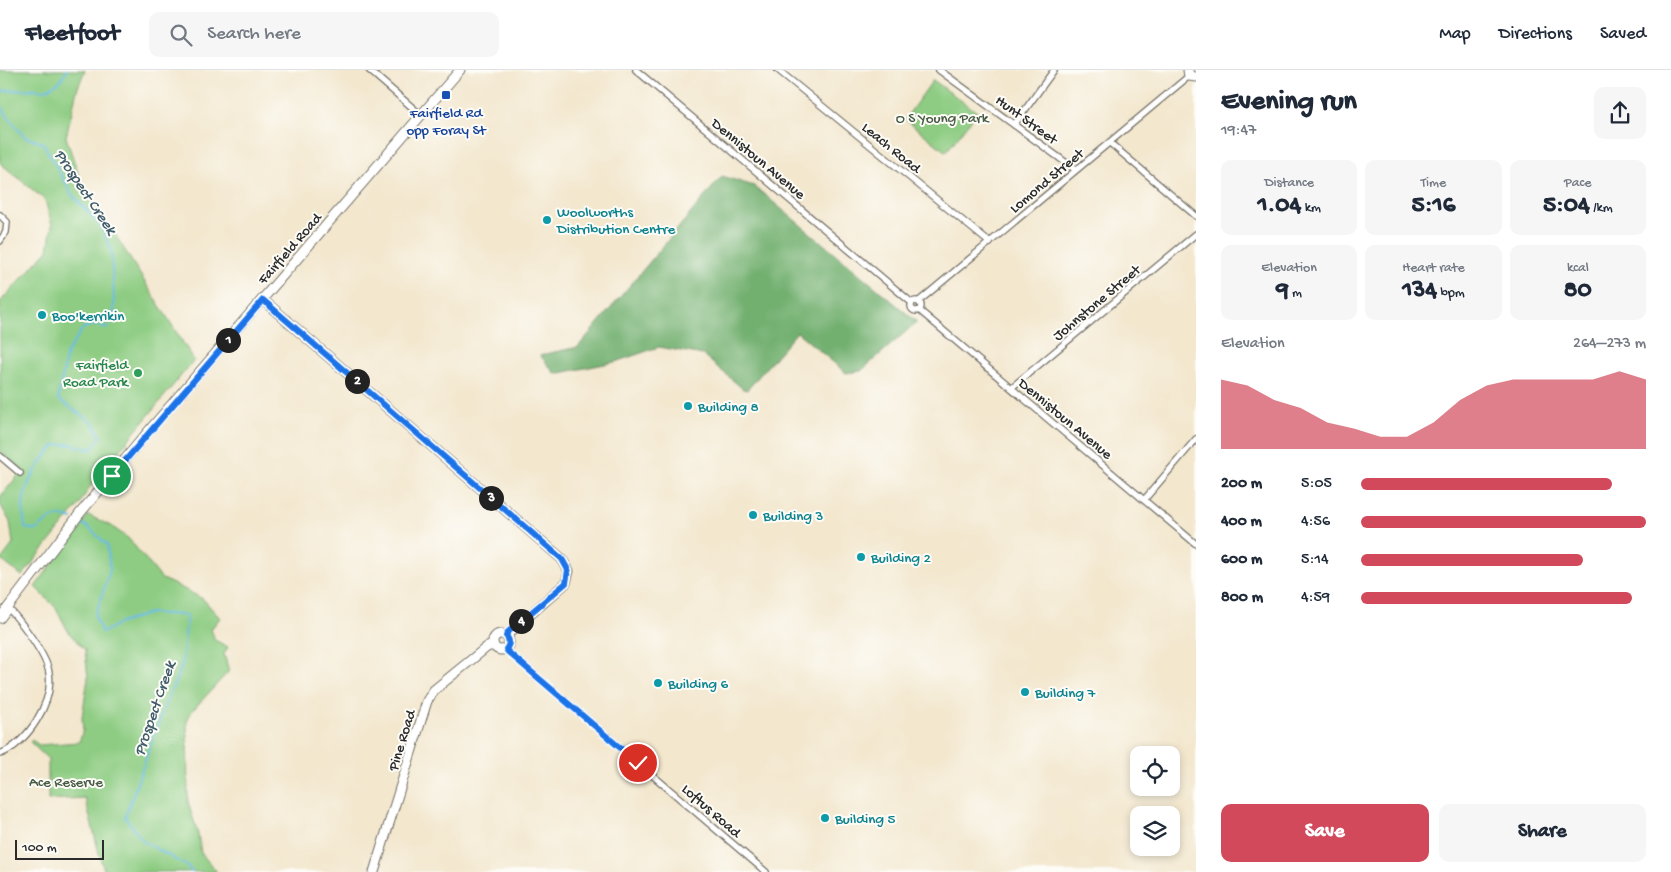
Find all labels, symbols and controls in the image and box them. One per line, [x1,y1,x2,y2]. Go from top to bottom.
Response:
search box [149,12,499,57]
text: Fleetfoot [25,20,119,49]
icon: search [167,21,195,49]
text: Search here [207,23,301,46]
text: Map [1439,24,1471,45]
text: Directions [1499,24,1572,45]
text: Saved [1600,24,1646,45]
text: Evening run [1221,86,1357,119]
button: share [1594,87,1646,139]
marker: Fairfield Rd opp Foray St [440,89,452,101]
street label: Hunt Street [991,92,1062,150]
place label: Fairfield Rd opp Foray St [406,105,487,140]
park label: O S Young Park [896,110,990,128]
street label: Dennistoun Avenue [706,114,809,204]
street label: Leach Road [857,119,925,179]
text: 19:47 [1221,122,1256,141]
street label: Lomond Street [1007,144,1089,218]
water label: Prospect Creek [49,147,121,241]
text: Distance [1264,175,1314,192]
text: Time [1421,175,1446,192]
text: Pace [1564,175,1592,192]
text: 1.04 [1257,192,1301,221]
text: 5:16 [1412,192,1455,221]
text: 5:04 [1543,192,1590,221]
text: km [1301,200,1321,217]
text: /km [1590,200,1613,217]
place label: Woolworths Distribution Centre [556,204,675,239]
street label: Fairfield Road [254,209,327,289]
marker: Woolworths Distribution Centre [541,214,553,226]
street label: Johnstone Street [1050,260,1146,345]
text: Elevation [1261,260,1317,277]
text: Heart rate [1402,260,1465,277]
text: kcal [1567,260,1589,277]
text: 9 [1276,277,1289,306]
text: 134 [1402,277,1437,306]
text: 80 [1564,277,1592,306]
text: m [1289,285,1302,302]
text: bpm [1437,285,1465,302]
place label: Boo'kerrikin [51,308,124,326]
marker: Boo'kerrikin [36,309,48,321]
pin: 1 [216,328,240,352]
text: 1 [226,332,231,349]
text: Elevation [1221,335,1285,354]
text: 264–273 m [1573,335,1646,354]
place label: Fairfield Road Park [63,357,129,392]
marker: Fairfield Road Park [132,367,144,379]
pin: 2 [344,368,370,394]
text: 2 [354,373,361,390]
street label: Dennistoun Avenue [1013,374,1116,464]
place label: Building 8 [697,399,759,417]
marker: Building 8 [682,400,694,412]
pin [91,455,133,497]
icon: arrive [98,462,126,490]
text: 200 m [1221,475,1262,494]
text: 5:05 [1301,475,1332,494]
pin: 3 [478,486,504,510]
text: 3 [488,490,495,507]
place label: Building 3 [762,508,824,526]
marker: Building 3 [747,509,759,521]
text: 400 m [1221,513,1262,532]
text: 4:56 [1301,513,1330,532]
place label: Building 2 [870,550,931,568]
marker: Building 2 [855,551,867,563]
text: 600 m [1221,551,1262,570]
text: 5:14 [1301,551,1328,570]
text: 800 m [1221,589,1263,608]
text: 4:59 [1301,589,1330,608]
pin: 4 [508,608,534,634]
text: 4 [518,613,525,630]
water label: Prospect Creek [131,658,182,759]
place label: Building 6 [667,676,729,694]
marker: Building 6 [652,677,664,689]
place label: Building 7 [1034,685,1097,703]
marker: Building 7 [1019,686,1031,698]
street label: Pine Road [385,707,421,774]
pin [617,742,659,784]
map controls [1130,746,1180,856]
button: locate [1130,746,1180,796]
icon: check [624,749,652,777]
park label: Ace Reserve [29,774,103,792]
street label: Loftus Road [677,781,745,843]
button: Save [1221,804,1429,862]
button: Share [1439,804,1646,862]
button: layers [1130,806,1180,856]
place label: Building 5 [834,811,896,829]
marker: Building 5 [819,812,831,824]
scale bar [15,837,104,860]
text: 100 m [22,840,57,857]

